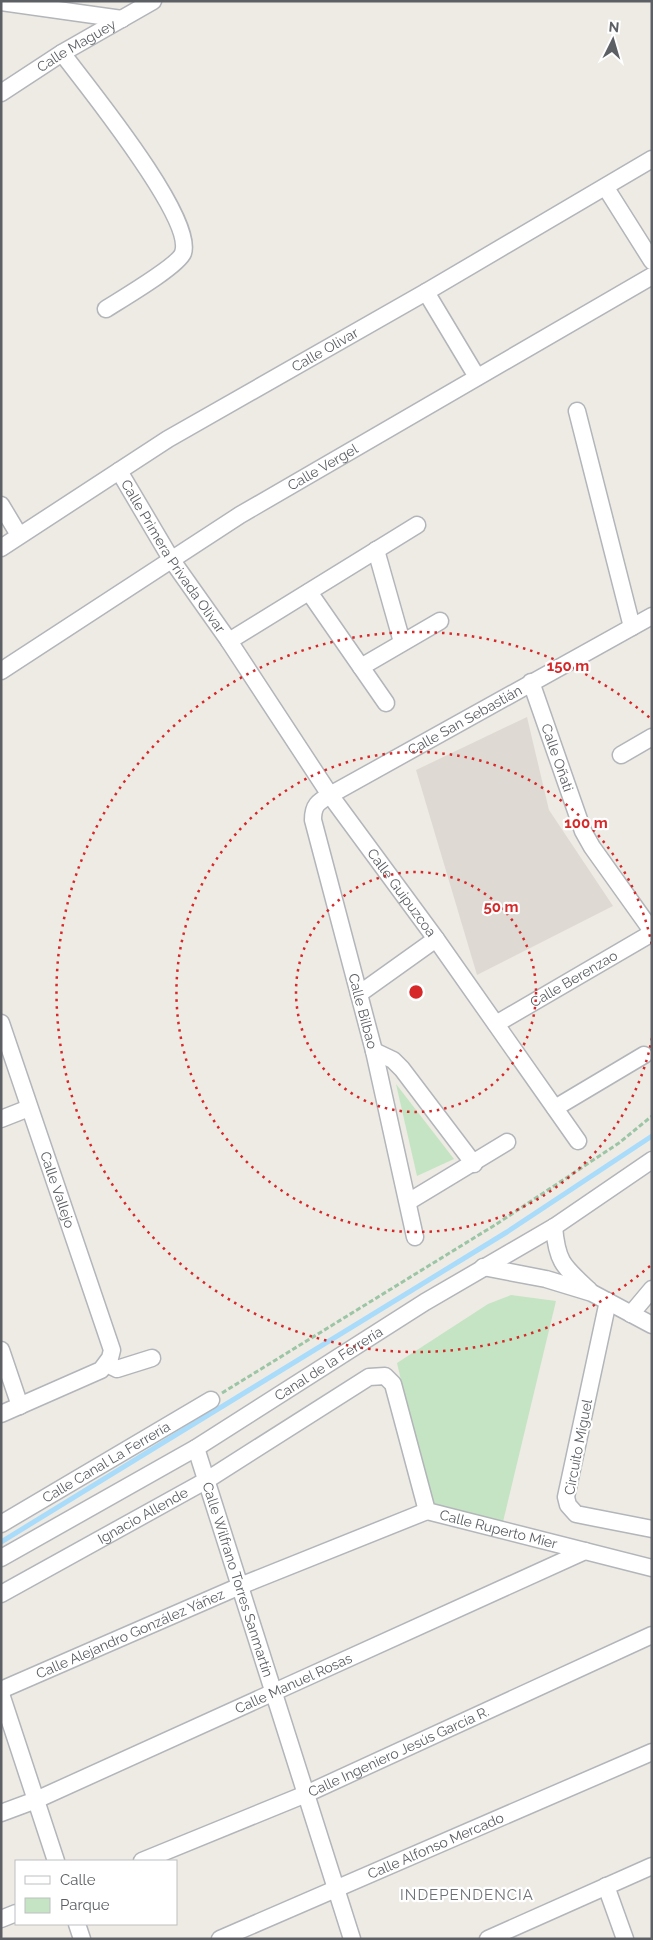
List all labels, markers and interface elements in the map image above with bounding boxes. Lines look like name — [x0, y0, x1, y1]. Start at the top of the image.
north arrow — [588, 15, 638, 65]
street label: Calle Maguey — [34, 16, 119, 75]
text: N — [608, 19, 620, 35]
street label: Calle Olivar — [289, 324, 361, 375]
street label: Calle Vergel — [285, 440, 361, 494]
street label: Calle Primera Privada Olivar — [118, 477, 229, 636]
text: 150 m — [547, 657, 589, 675]
street label: Calle San Sebastián — [405, 682, 525, 758]
street label: Calle Oñati — [538, 722, 577, 794]
text: 100 m — [564, 814, 608, 832]
street label: Calle Guipuzcoa — [364, 845, 440, 940]
text: 50 m — [483, 898, 519, 916]
street label: Calle Berenzao — [527, 947, 620, 1010]
street label: Calle Bilbao — [345, 972, 381, 1050]
centre of rings — [407, 983, 425, 1001]
street label: Calle Vallejo — [37, 1149, 78, 1230]
street label: Canal de la Ferrería — [271, 1323, 386, 1404]
street label: Circuito Miguel — [561, 1398, 595, 1496]
street label: Calle Canal La Ferrería — [39, 1418, 173, 1506]
street label: Calle Wilfrano Torres Sanmartín — [199, 1480, 276, 1679]
street label: Ignacio Allende — [95, 1484, 191, 1547]
street label: Calle Ruperto Mier — [438, 1507, 559, 1552]
street label: Calle Alejandro González Yáñez — [34, 1586, 227, 1682]
street label: Calle Manuel Rosas — [232, 1650, 355, 1717]
street label: Calle Ingeniero Jesús García R. — [306, 1703, 492, 1800]
street label: Calle Alfonso Mercado — [365, 1809, 506, 1882]
legend — [15, 1860, 178, 1925]
text: Calle — [60, 1871, 96, 1889]
district label: INDEPENDENCIA — [400, 1886, 534, 1904]
text: Parque — [60, 1896, 110, 1914]

